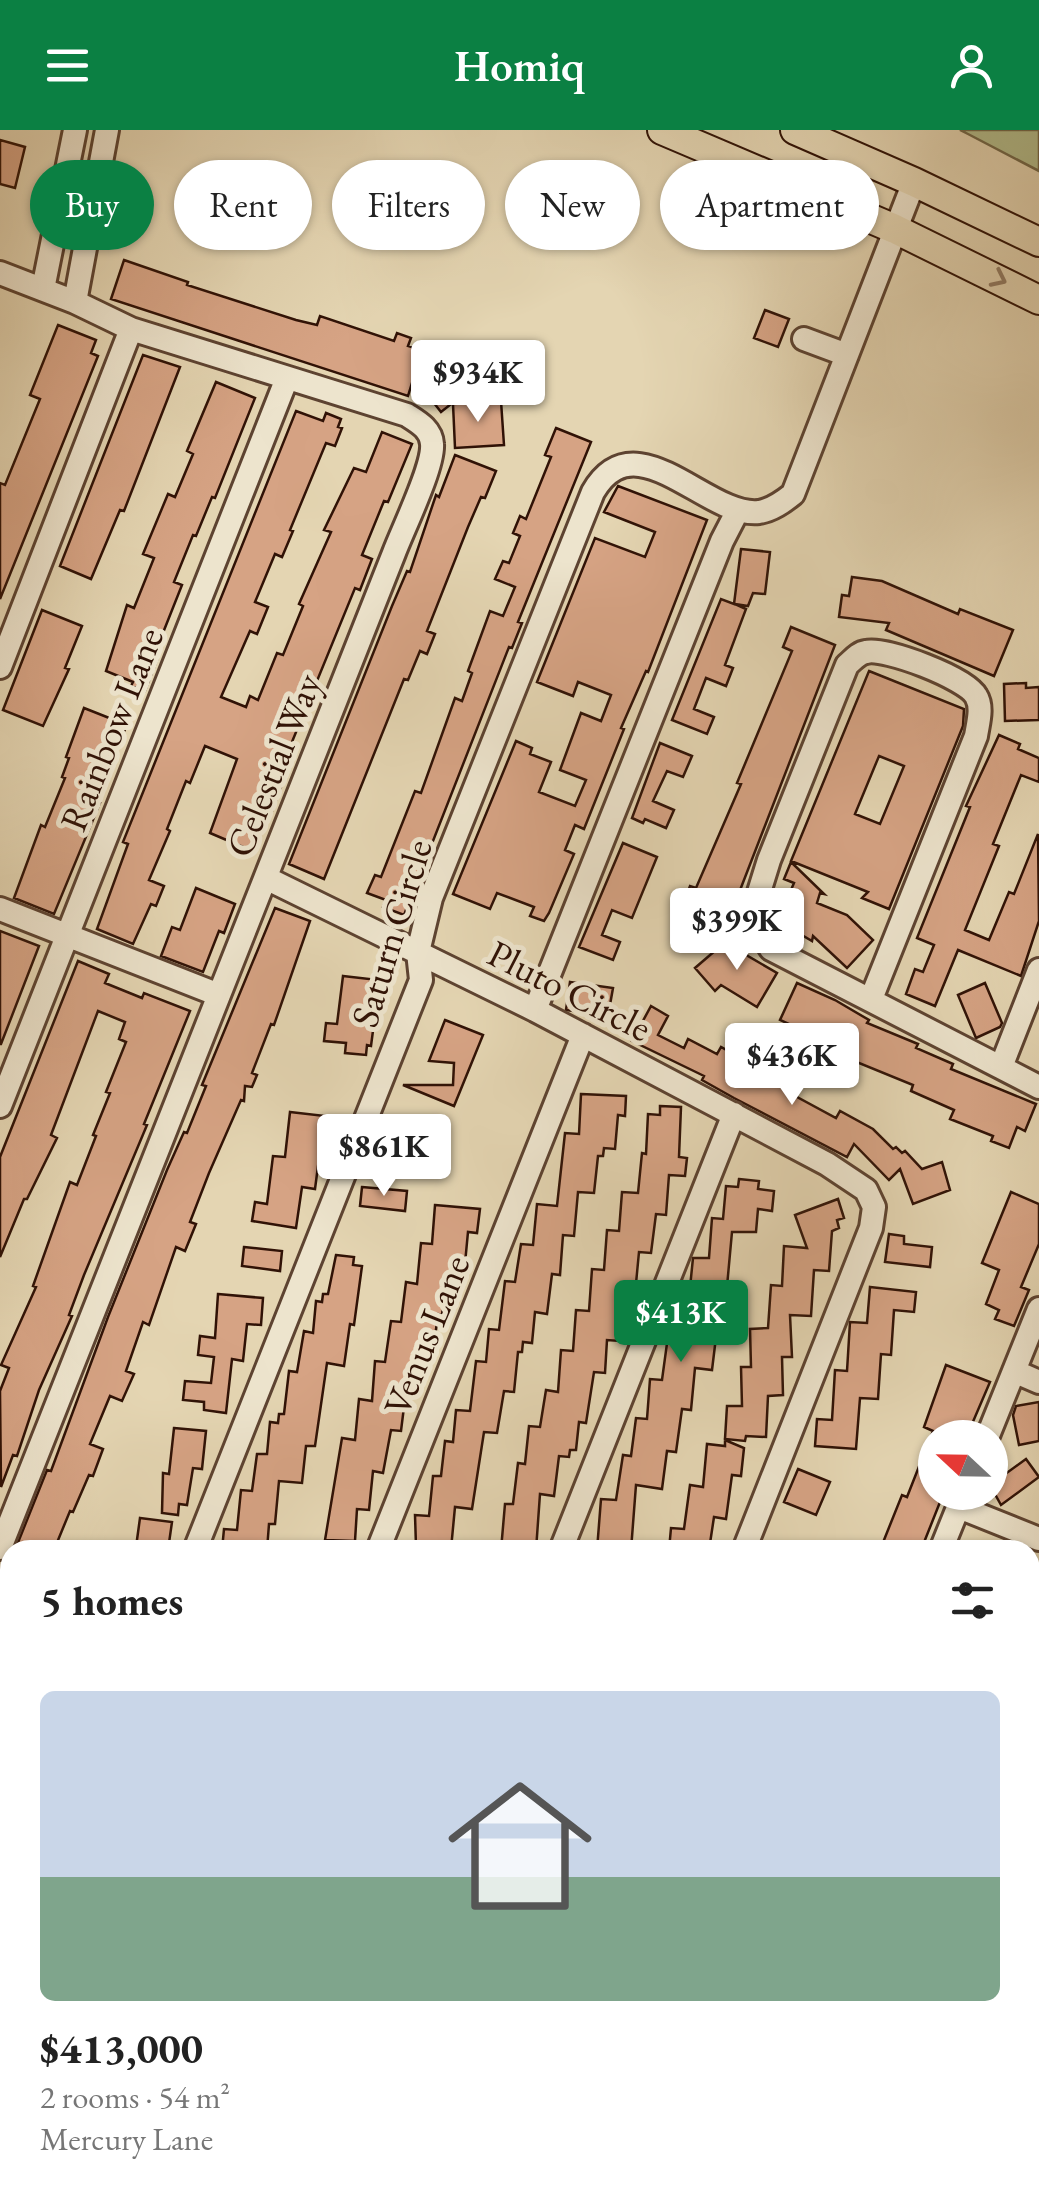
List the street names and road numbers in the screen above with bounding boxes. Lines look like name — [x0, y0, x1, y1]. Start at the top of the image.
street label: Rainbow Lane — [48, 620, 174, 838]
street label: Celestial Way — [214, 666, 332, 864]
street label: Saturn Circle — [339, 833, 443, 1033]
street label: Pluto Circle — [480, 928, 660, 1052]
street label: Venus Lane — [372, 1248, 480, 1422]

